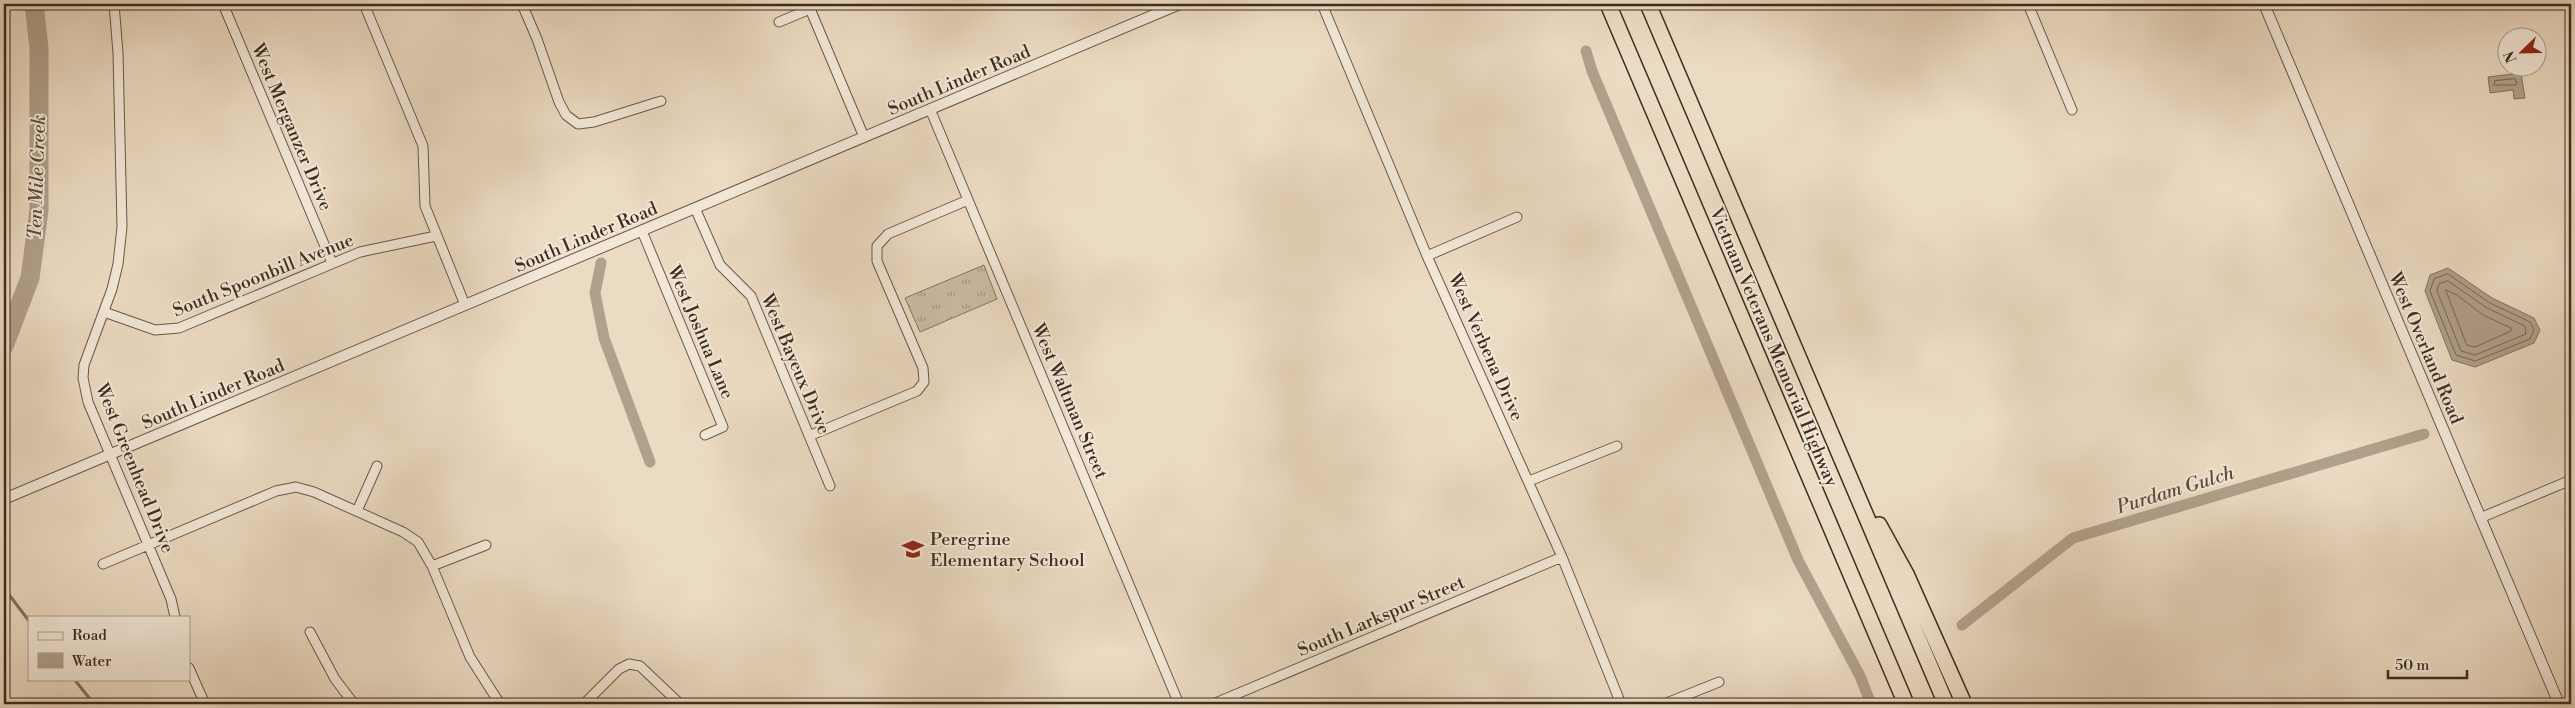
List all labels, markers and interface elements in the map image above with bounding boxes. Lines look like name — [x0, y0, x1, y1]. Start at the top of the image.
north arrow — [2498, 28, 2548, 78]
street label: West Merganzer Drive — [246, 39, 337, 214]
street label: South Linder Road — [884, 40, 1035, 121]
text: N — [2501, 48, 2521, 65]
water label: Ten Mile Creek — [23, 114, 51, 240]
street label: South Linder Road — [511, 197, 662, 278]
street label: Vietnam Veterans Memorial Highway — [1704, 203, 1843, 490]
street label: South Spoonbill Avenue — [169, 229, 357, 322]
street label: West Joshua Lane — [662, 261, 739, 402]
street label: West Overland Road — [2383, 268, 2468, 428]
street label: West Verbena Drive — [1442, 269, 1528, 425]
street label: West Bayeux Drive — [755, 290, 836, 438]
street label: West Waltman Street — [1026, 319, 1113, 483]
street label: South Linder Road — [138, 354, 289, 435]
street label: West Greenhead Drive — [90, 379, 179, 556]
water label: Purdam Gulch — [2113, 461, 2237, 519]
place label: Peregrine Elementary School — [930, 528, 1085, 572]
school or university icon: Peregrine Elementary School — [900, 536, 926, 562]
street label: South Larkspur Street — [1294, 571, 1469, 662]
legend — [28, 616, 190, 680]
text: Road — [72, 626, 107, 645]
scale bar — [2388, 648, 2466, 680]
text: Water — [71, 652, 112, 671]
text: 50 m — [2395, 656, 2429, 675]

